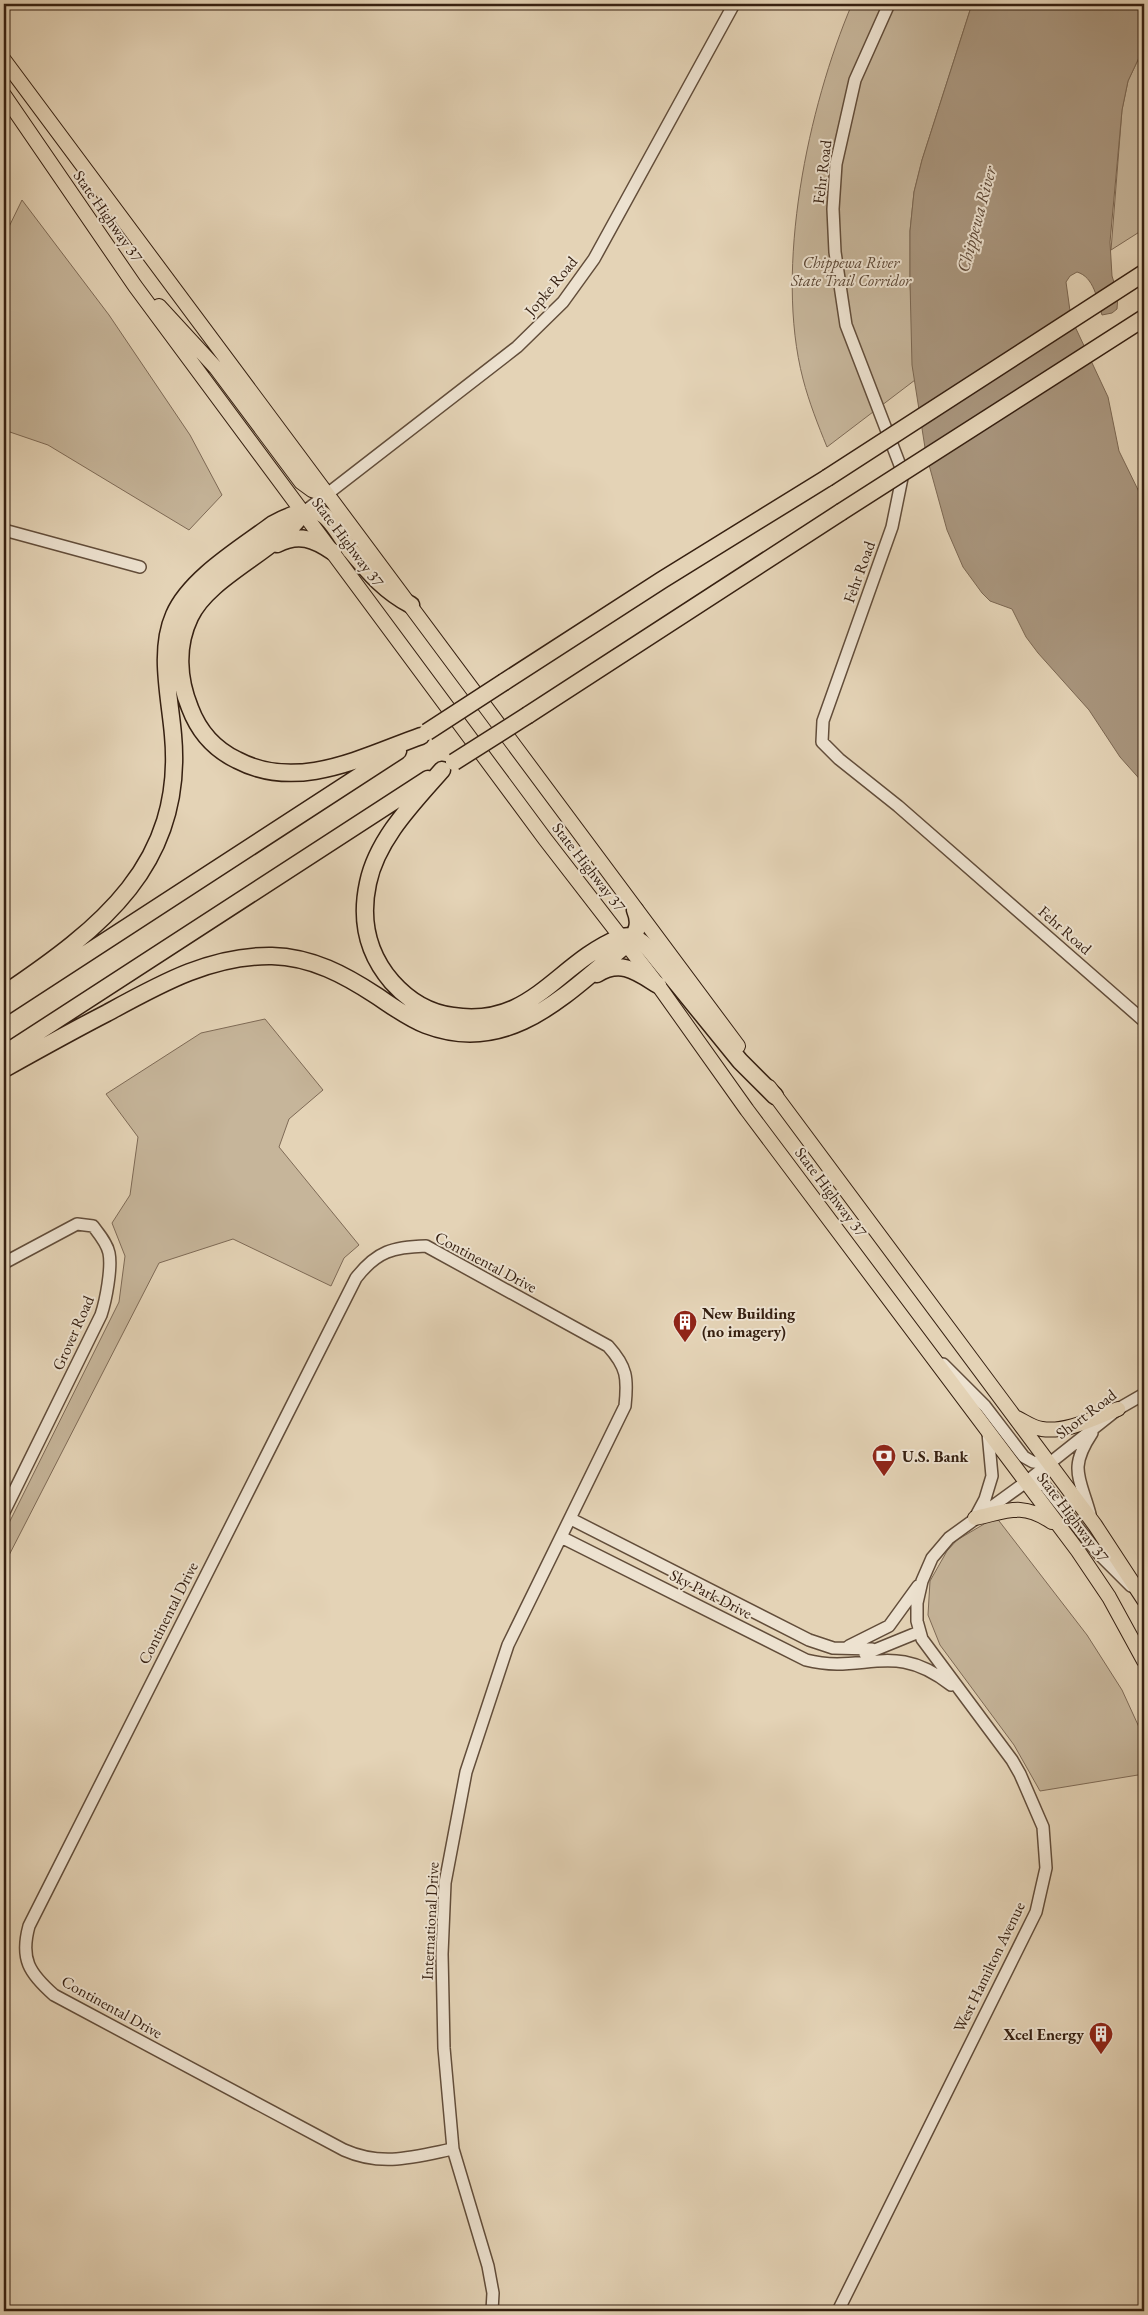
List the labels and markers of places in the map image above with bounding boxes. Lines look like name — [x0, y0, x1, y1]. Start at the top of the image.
place label: New Building (no imagery) — [702, 1303, 796, 1342]
building icon: New Building (no imagery) — [672, 1309, 698, 1343]
bank icon: U.S. Bank — [871, 1443, 897, 1477]
place label: U.S. Bank — [902, 1446, 969, 1467]
building icon: Xcel Energy — [1088, 2021, 1114, 2055]
place label: Xcel Energy — [1003, 2024, 1084, 2045]

